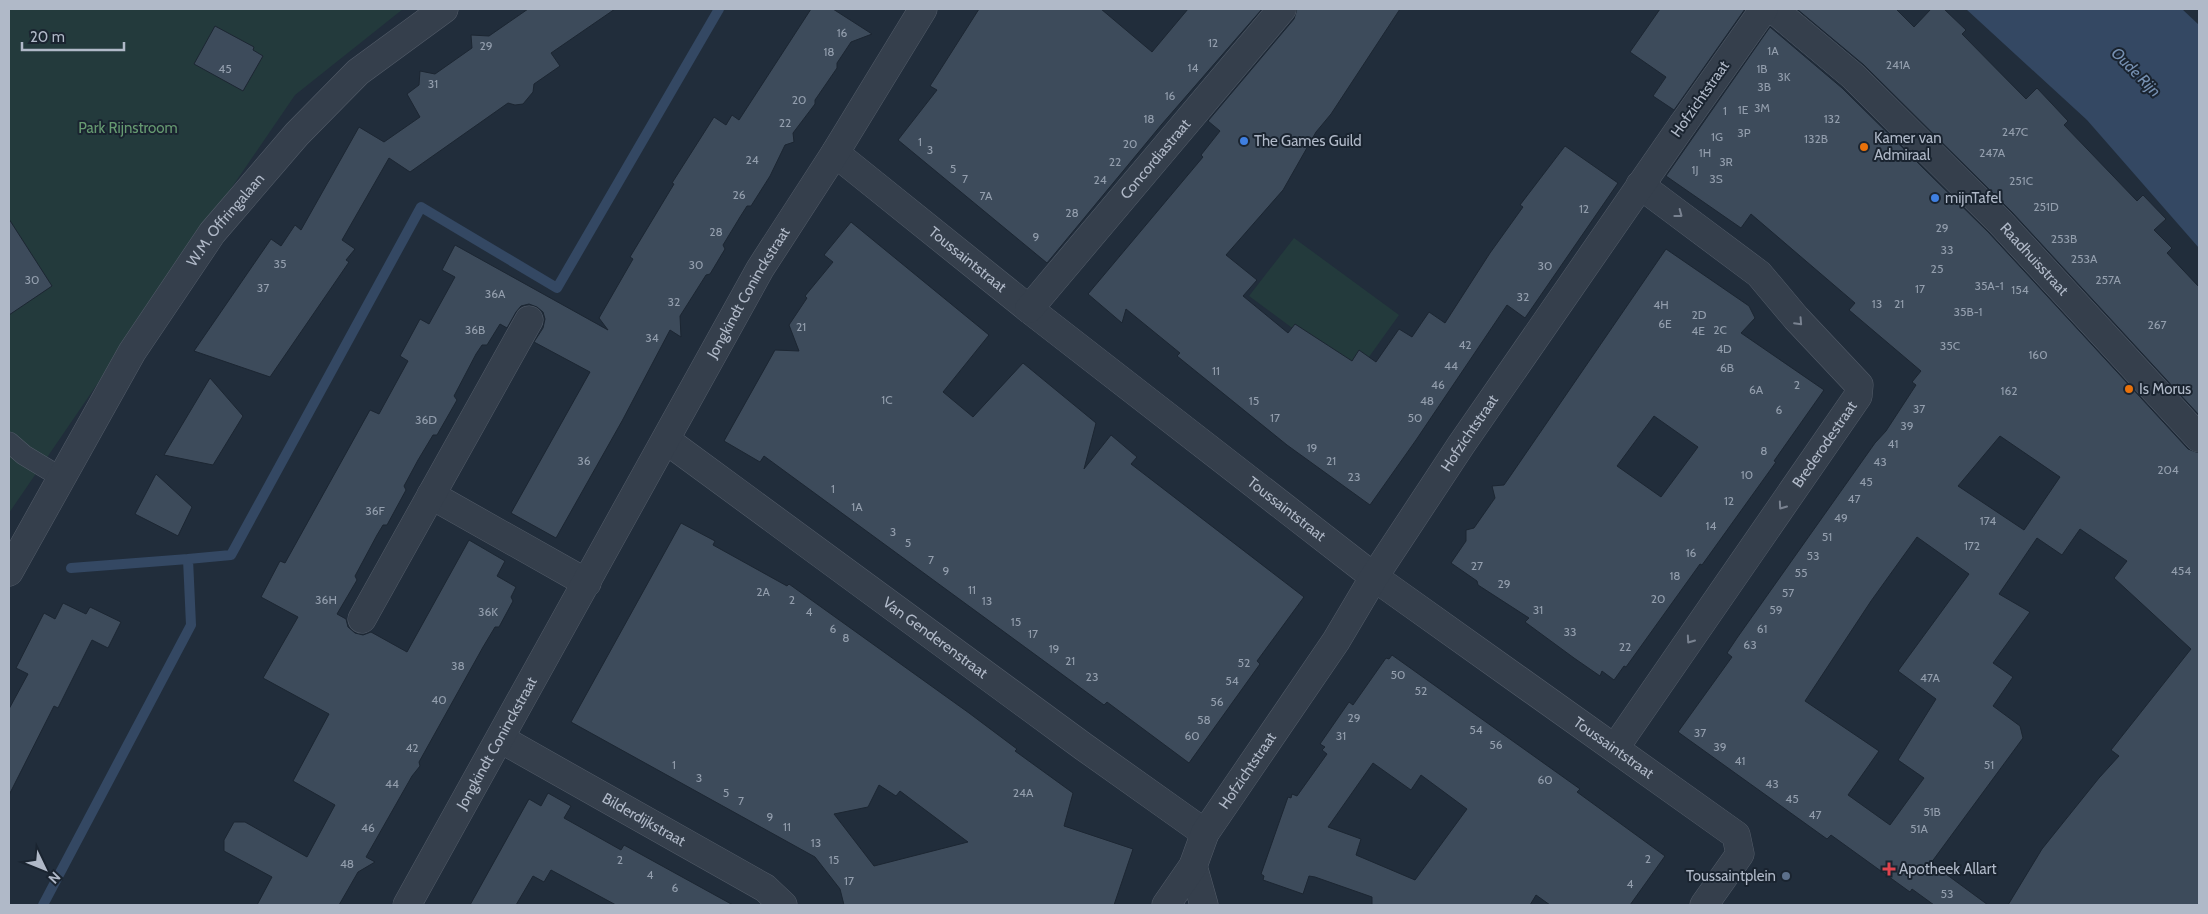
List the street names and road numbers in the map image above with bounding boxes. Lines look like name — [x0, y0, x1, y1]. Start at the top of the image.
street label: Hofzichtstraat — [1667, 57, 1733, 141]
street label: Concordiastraat — [1117, 115, 1194, 203]
street label: W.M. Offringalaan — [183, 170, 268, 270]
street label: Raadhuisstraat — [1996, 219, 2072, 299]
street label: Toussaintstraat — [925, 223, 1010, 296]
street label: Jongkindt Coninckstraat — [703, 224, 794, 362]
street label: Hofzichtstraat — [1437, 391, 1502, 475]
street label: Brederodestraat — [1788, 398, 1861, 491]
street label: Toussaintstraat — [1244, 473, 1329, 545]
street label: Van Genderenstraat — [879, 593, 991, 682]
street label: Jongkindt Coninckstraat — [452, 674, 541, 814]
street label: Toussaintstraat — [1570, 713, 1657, 782]
street label: Hofzichtstraat — [1215, 729, 1280, 812]
street label: Bilderdijkstraat — [599, 789, 689, 850]

